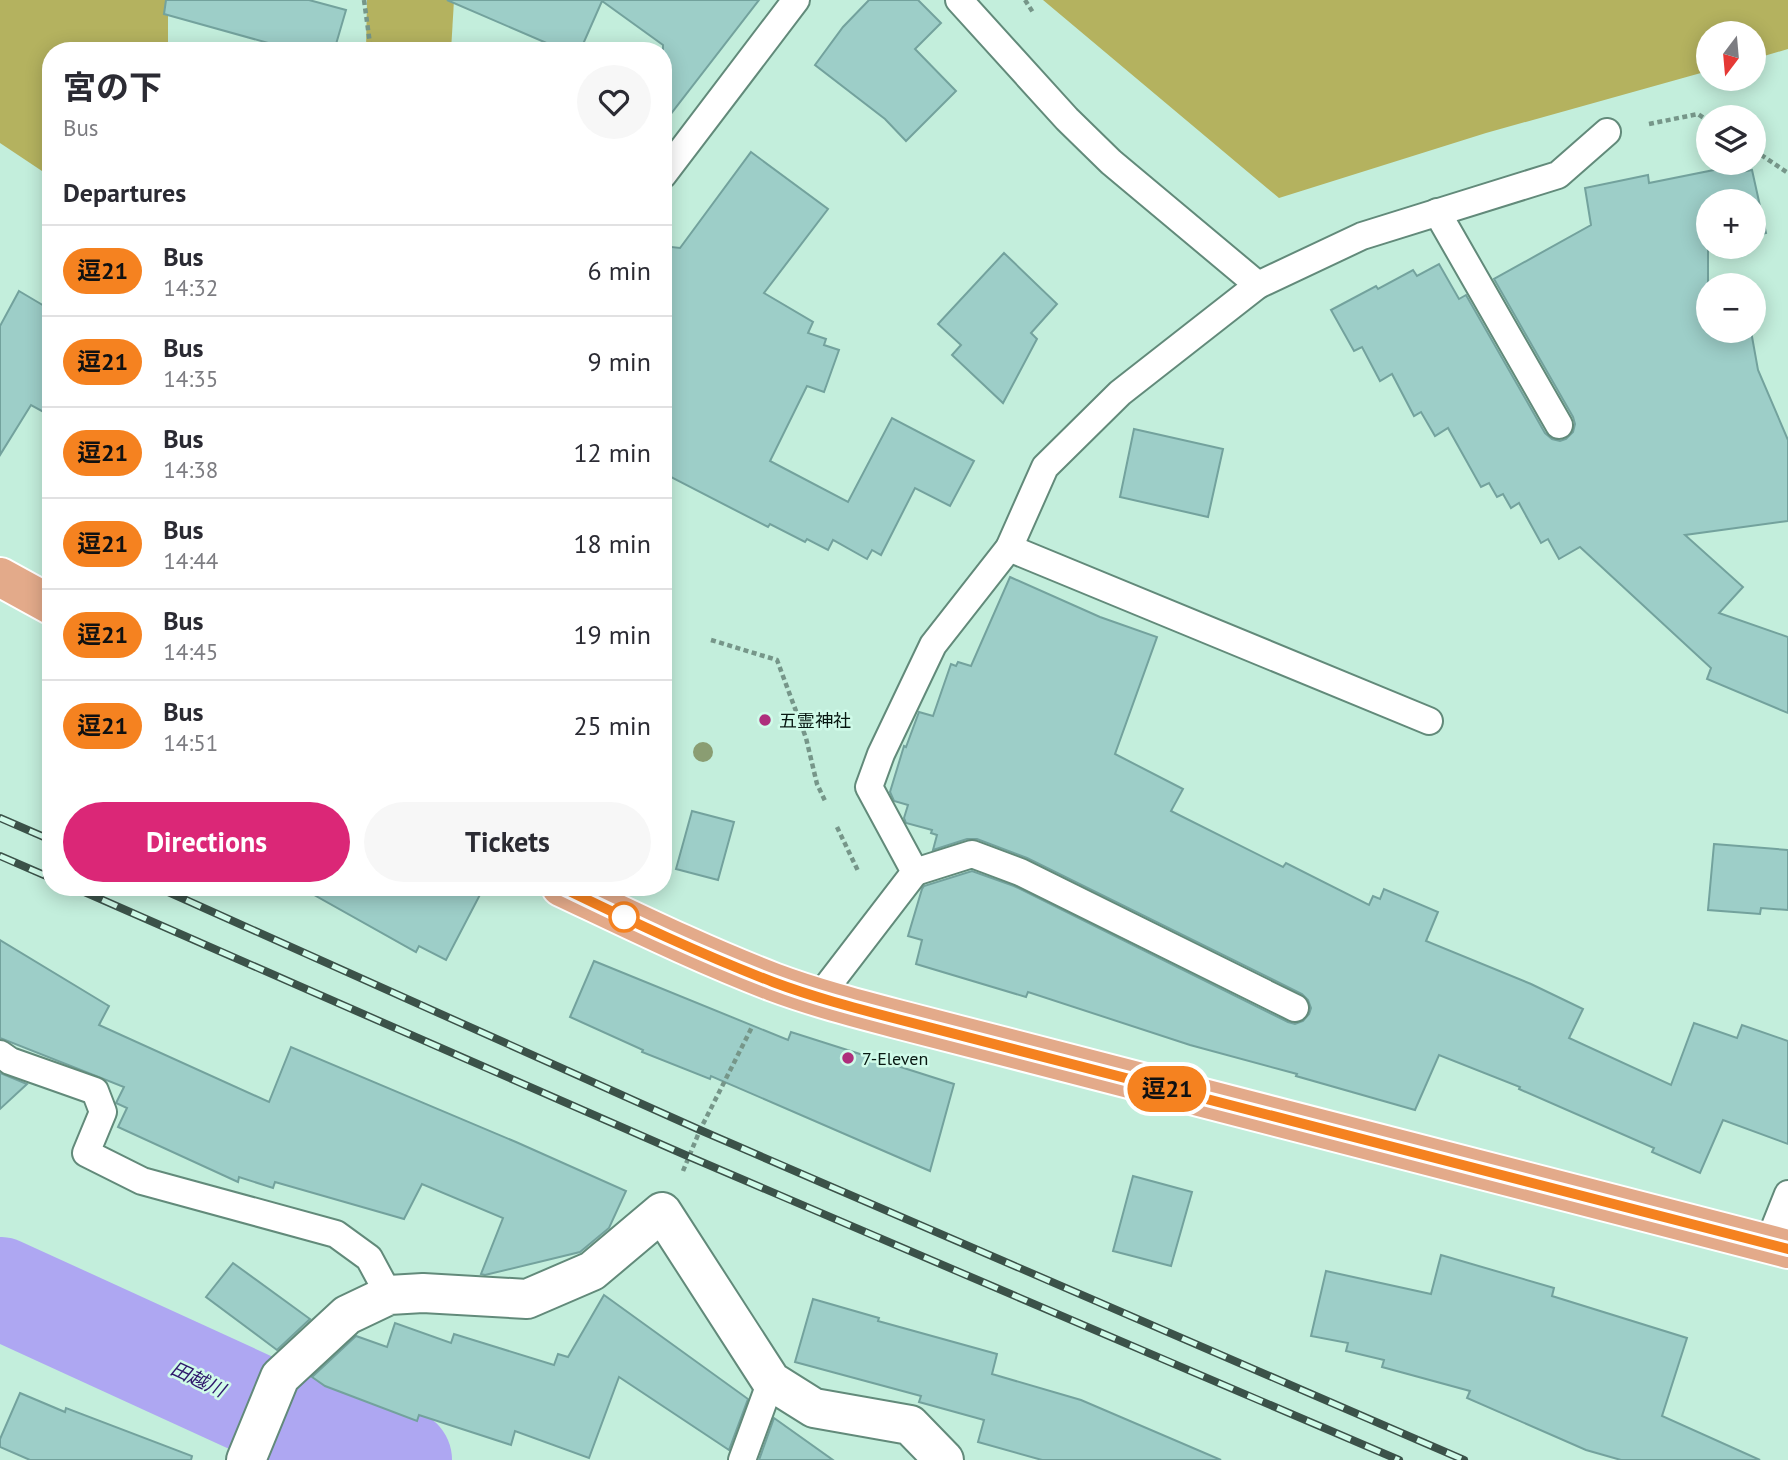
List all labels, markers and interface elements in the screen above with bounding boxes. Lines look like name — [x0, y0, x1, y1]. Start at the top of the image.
north arrow — [1696, 21, 1766, 91]
map controls — [1696, 21, 1766, 343]
text: 宮の下 — [63, 65, 162, 108]
button: heart — [577, 65, 651, 139]
button: layers — [1696, 105, 1766, 175]
text: Bus — [63, 113, 99, 142]
text: Departures — [63, 176, 186, 209]
button: + — [1696, 189, 1766, 259]
text: Bus — [163, 240, 204, 273]
text: 6 min — [588, 254, 651, 287]
text: 逗21 — [77, 255, 128, 286]
text: 14:32 — [163, 273, 218, 302]
button: − — [1696, 273, 1766, 343]
text: Bus — [163, 331, 204, 364]
text: 9 min — [588, 345, 651, 378]
text: 逗21 — [77, 346, 128, 377]
text: 14:35 — [163, 364, 218, 393]
text: Bus — [163, 422, 204, 455]
text: 12 min — [573, 436, 651, 469]
text: 逗21 — [77, 437, 128, 468]
text: 14:38 — [163, 455, 218, 484]
text: Bus — [163, 513, 204, 546]
text: 18 min — [573, 527, 651, 560]
text: 逗21 — [77, 528, 128, 559]
text: 14:44 — [163, 546, 218, 575]
text: Bus — [163, 604, 204, 637]
text: 19 min — [573, 618, 651, 651]
text: 逗21 — [77, 619, 128, 650]
text: 14:45 — [163, 637, 218, 666]
text: Bus — [163, 695, 204, 728]
text: 25 min — [573, 709, 651, 742]
place label: 五霊神社 — [779, 709, 851, 732]
text: 逗21 — [77, 710, 128, 741]
marker: 五霊神社 — [757, 712, 773, 728]
text: 14:51 — [163, 728, 218, 757]
button: Directions — [63, 802, 350, 882]
button: Tickets — [364, 802, 651, 882]
unlabelled marker — [609, 902, 639, 932]
place label: 7-Eleven — [862, 1047, 928, 1070]
marker: 7-Eleven — [840, 1050, 856, 1066]
line badge: 逗21 — [1127, 1066, 1207, 1112]
text: 逗21 — [1141, 1073, 1193, 1104]
water label: 田越川 — [167, 1356, 231, 1403]

